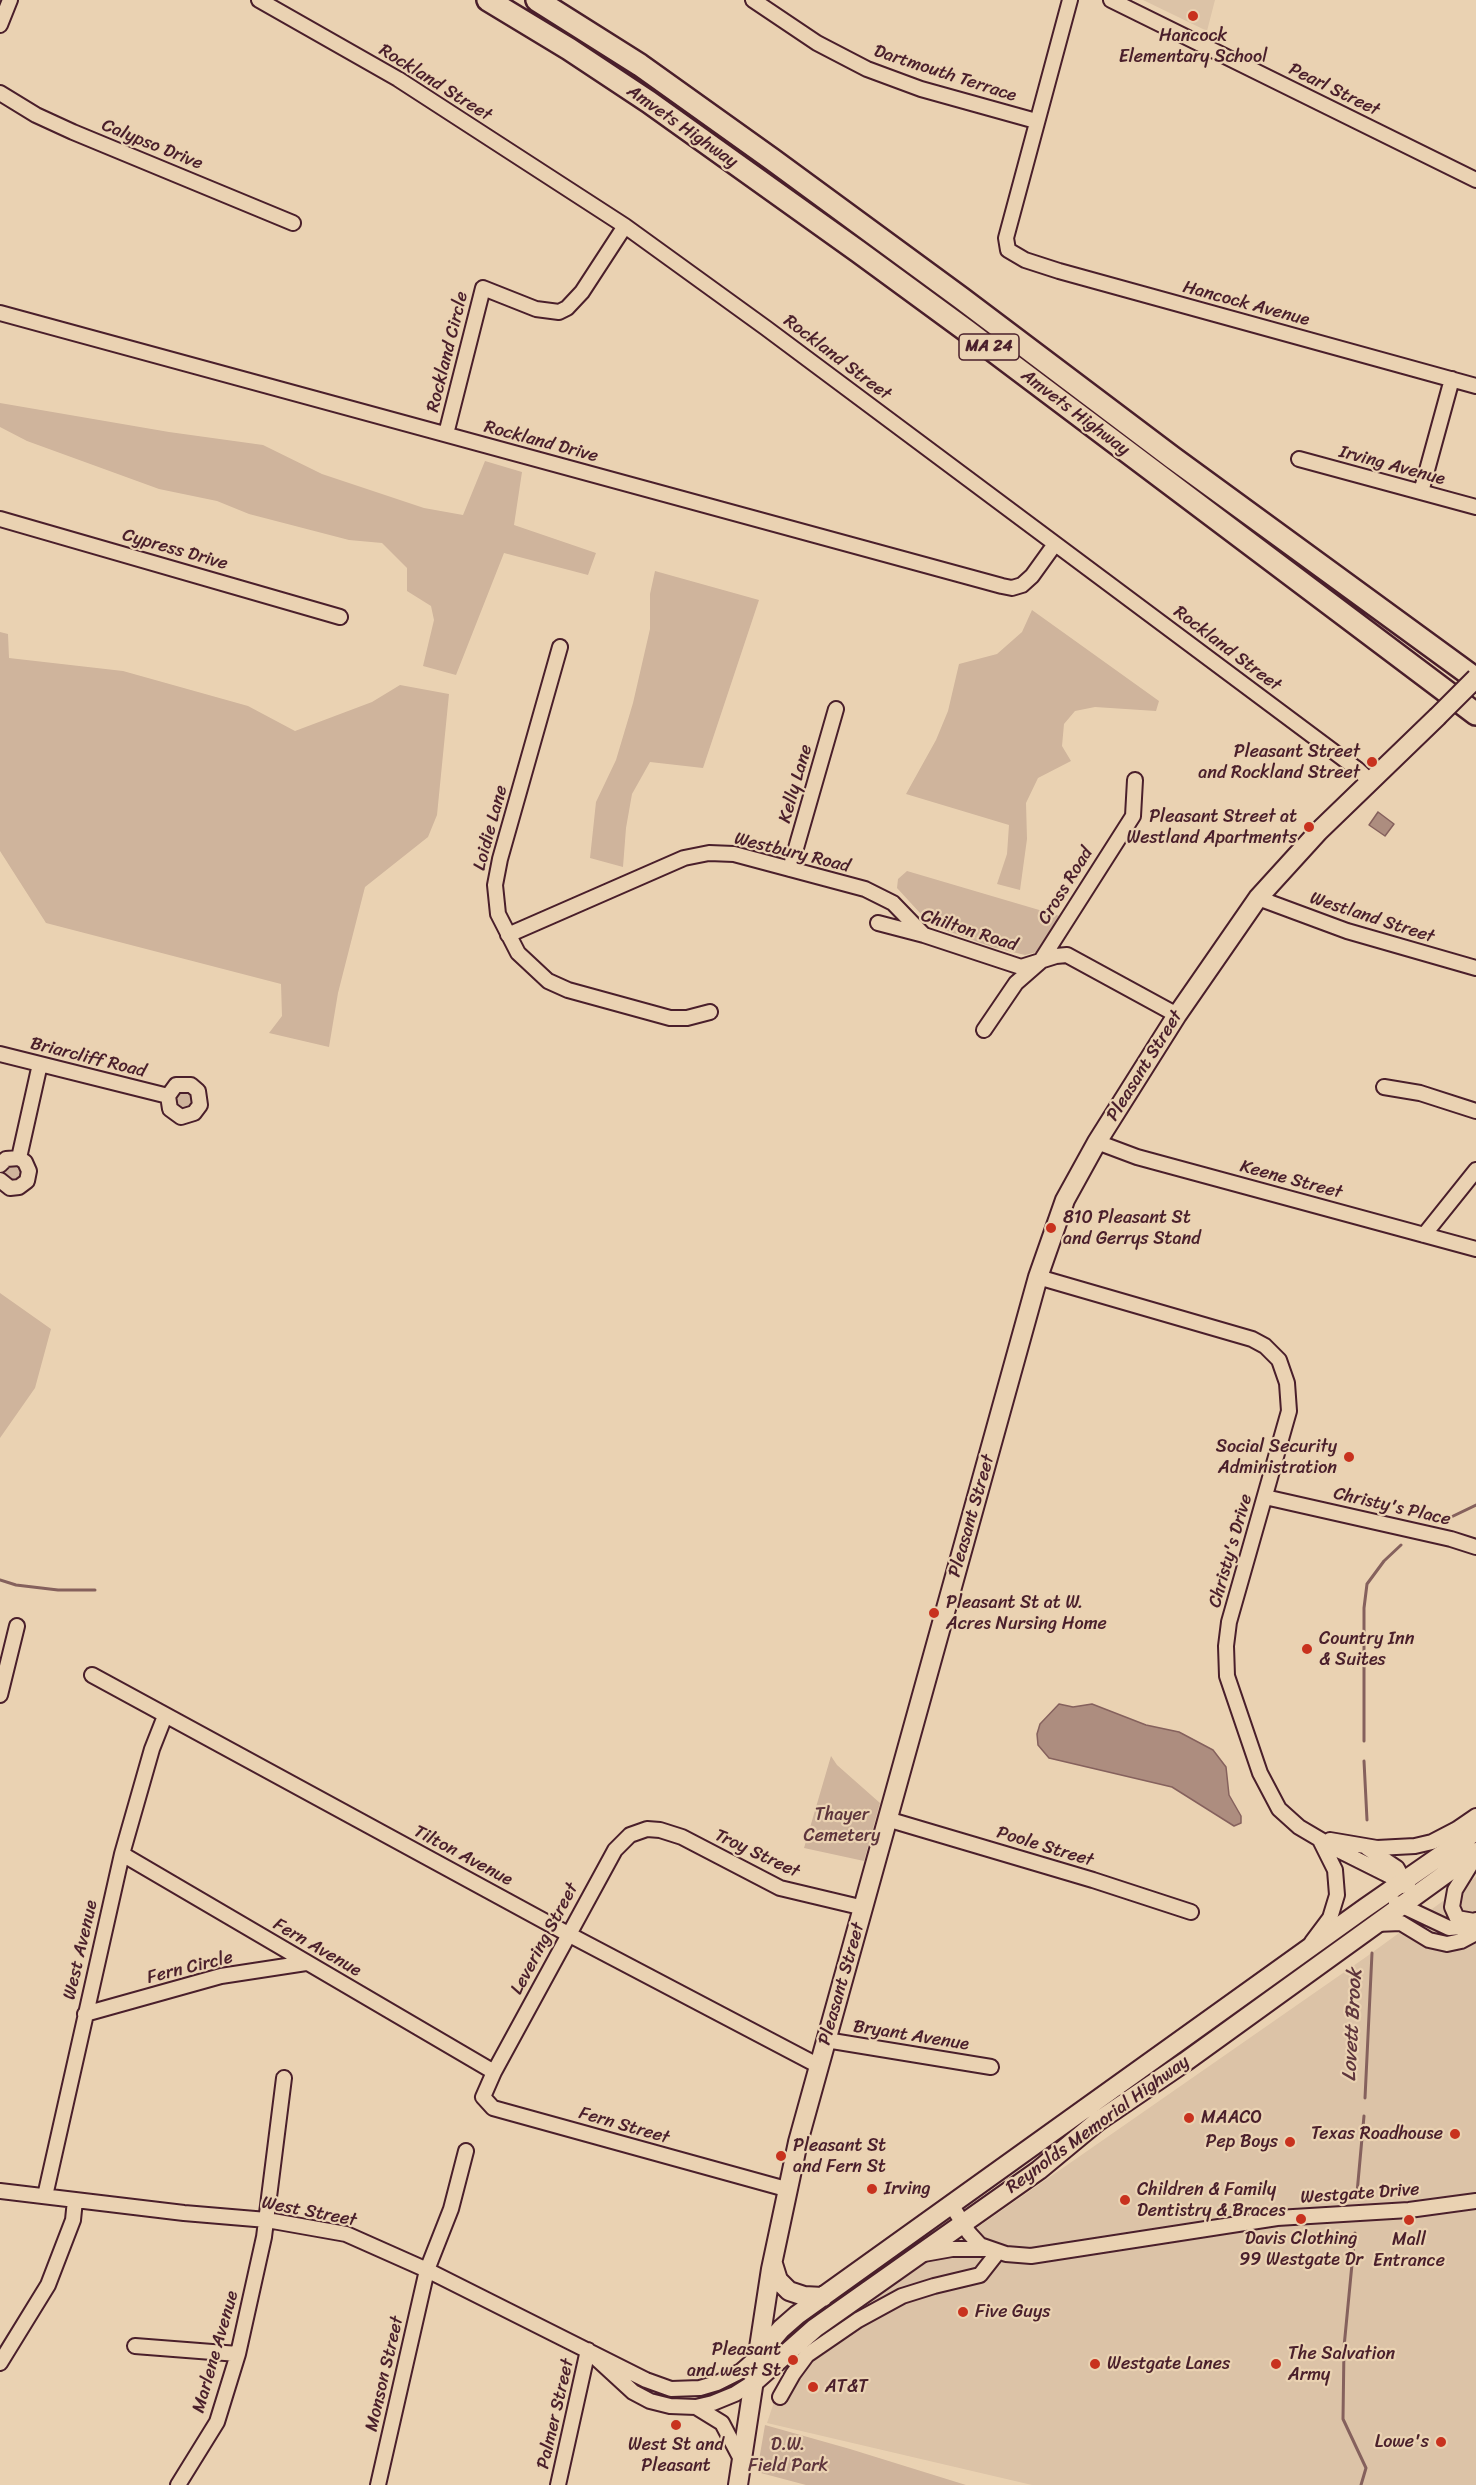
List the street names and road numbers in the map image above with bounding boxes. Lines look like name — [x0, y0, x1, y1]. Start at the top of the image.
street label: Rockland Street — [375, 40, 495, 126]
street label: Dartmouth Terrace — [871, 41, 1019, 107]
street label: Pearl Street — [1285, 59, 1383, 121]
street label: Amvets Highway — [622, 81, 742, 173]
street label: Calypso Drive — [98, 115, 206, 175]
street label: Hancock Avenue — [1180, 277, 1312, 331]
street label: Rockland Circle — [423, 289, 473, 415]
street label: Rockland Street — [779, 311, 895, 405]
road number: MA 24 — [959, 334, 1019, 360]
street label: Amvets Highway — [1016, 365, 1134, 461]
street label: Rockland Drive — [482, 416, 600, 468]
street label: Irving Avenue — [1337, 441, 1447, 491]
street label: Cypress Drive — [120, 525, 230, 575]
street label: Rockland Street — [1169, 602, 1285, 696]
street label: Kelly Lane — [775, 742, 817, 826]
street label: Loidie Lane — [469, 783, 513, 873]
street label: Westbury Road — [732, 828, 852, 878]
street label: Cross Road — [1034, 844, 1098, 928]
street label: Westland Street — [1307, 888, 1437, 948]
street label: Chilton Road — [918, 905, 1020, 957]
street label: Pleasant Street — [1102, 1007, 1188, 1125]
street label: Briarcliff Road — [28, 1033, 148, 1083]
street label: Keene Street — [1238, 1156, 1344, 1204]
street label: Pleasant Street — [944, 1452, 1000, 1580]
street label: Christy's Place — [1331, 1483, 1453, 1531]
street label: Christy's Drive — [1204, 1492, 1258, 1610]
street label: Tilton Avenue — [410, 1821, 516, 1891]
street label: Poole Street — [994, 1822, 1096, 1872]
street label: Troy Street — [711, 1825, 803, 1883]
street label: Levering Street — [507, 1879, 583, 1999]
street label: West Avenue — [59, 1898, 103, 2002]
street label: Fern Avenue — [269, 1914, 365, 1982]
street label: Pleasant Street — [814, 1920, 870, 2048]
street label: Fern Circle — [145, 1947, 235, 1989]
street label: Bryant Avenue — [852, 2016, 970, 2056]
street label: Reynolds Memorial Highway — [1002, 2051, 1194, 2199]
street label: Fern Street — [576, 2103, 672, 2149]
street label: Westgate Drive — [1300, 2179, 1420, 2209]
street label: West Street — [260, 2192, 358, 2232]
street label: Marlene Avenue — [188, 2288, 244, 2416]
street label: Monson Street — [361, 2314, 409, 2434]
street label: Palmer Street — [533, 2357, 579, 2471]

